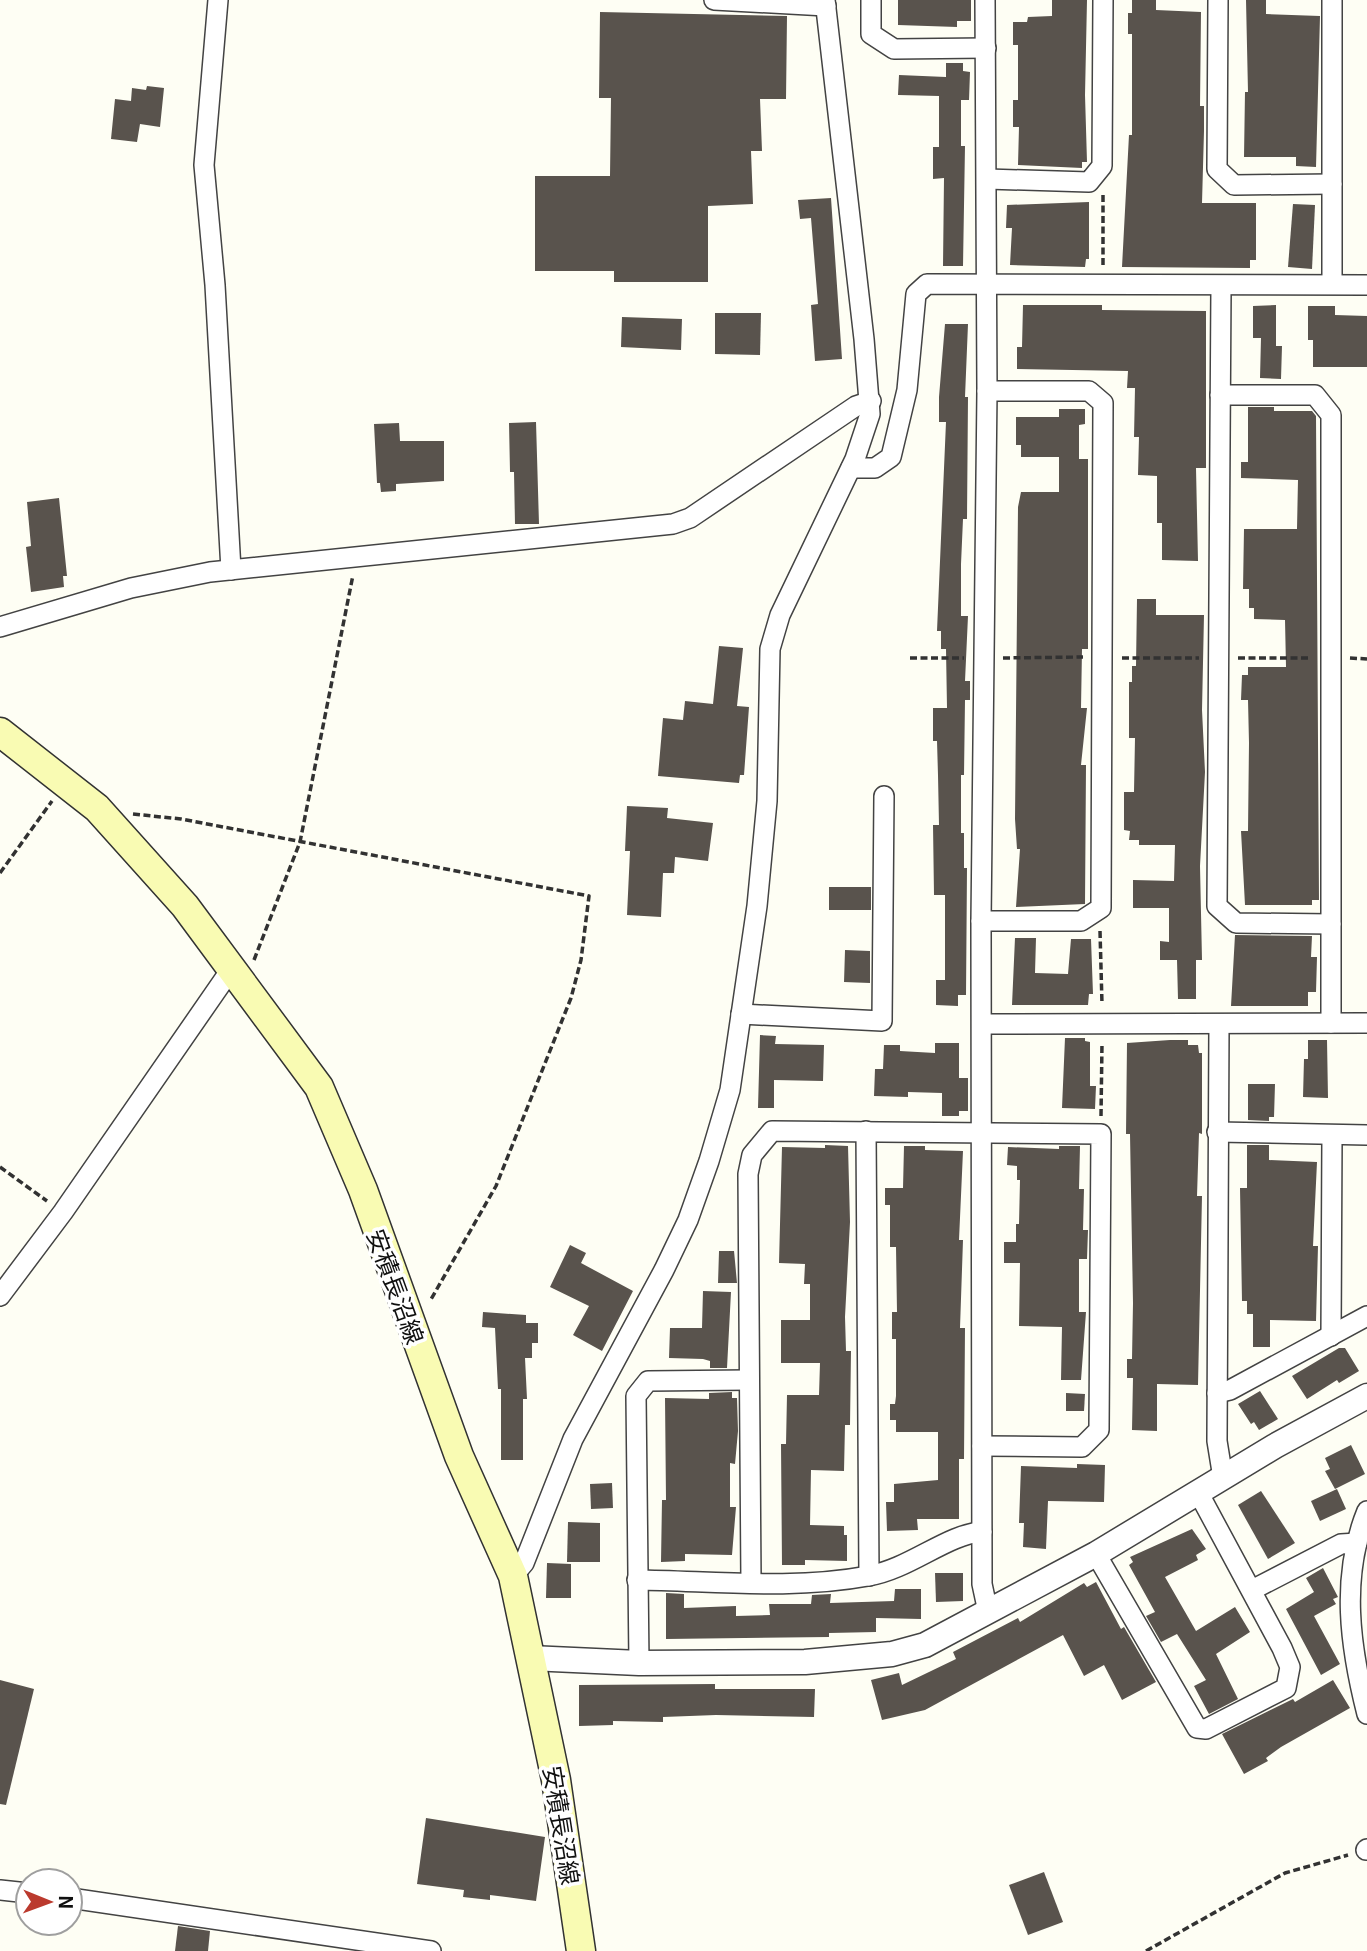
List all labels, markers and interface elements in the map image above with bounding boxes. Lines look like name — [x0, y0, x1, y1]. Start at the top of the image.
street label: 安積長沼線 — [360, 1224, 434, 1348]
street label: 安積長沼線 — [536, 1763, 590, 1887]
north arrow — [14, 1867, 84, 1937]
text: N — [54, 1895, 81, 1910]

